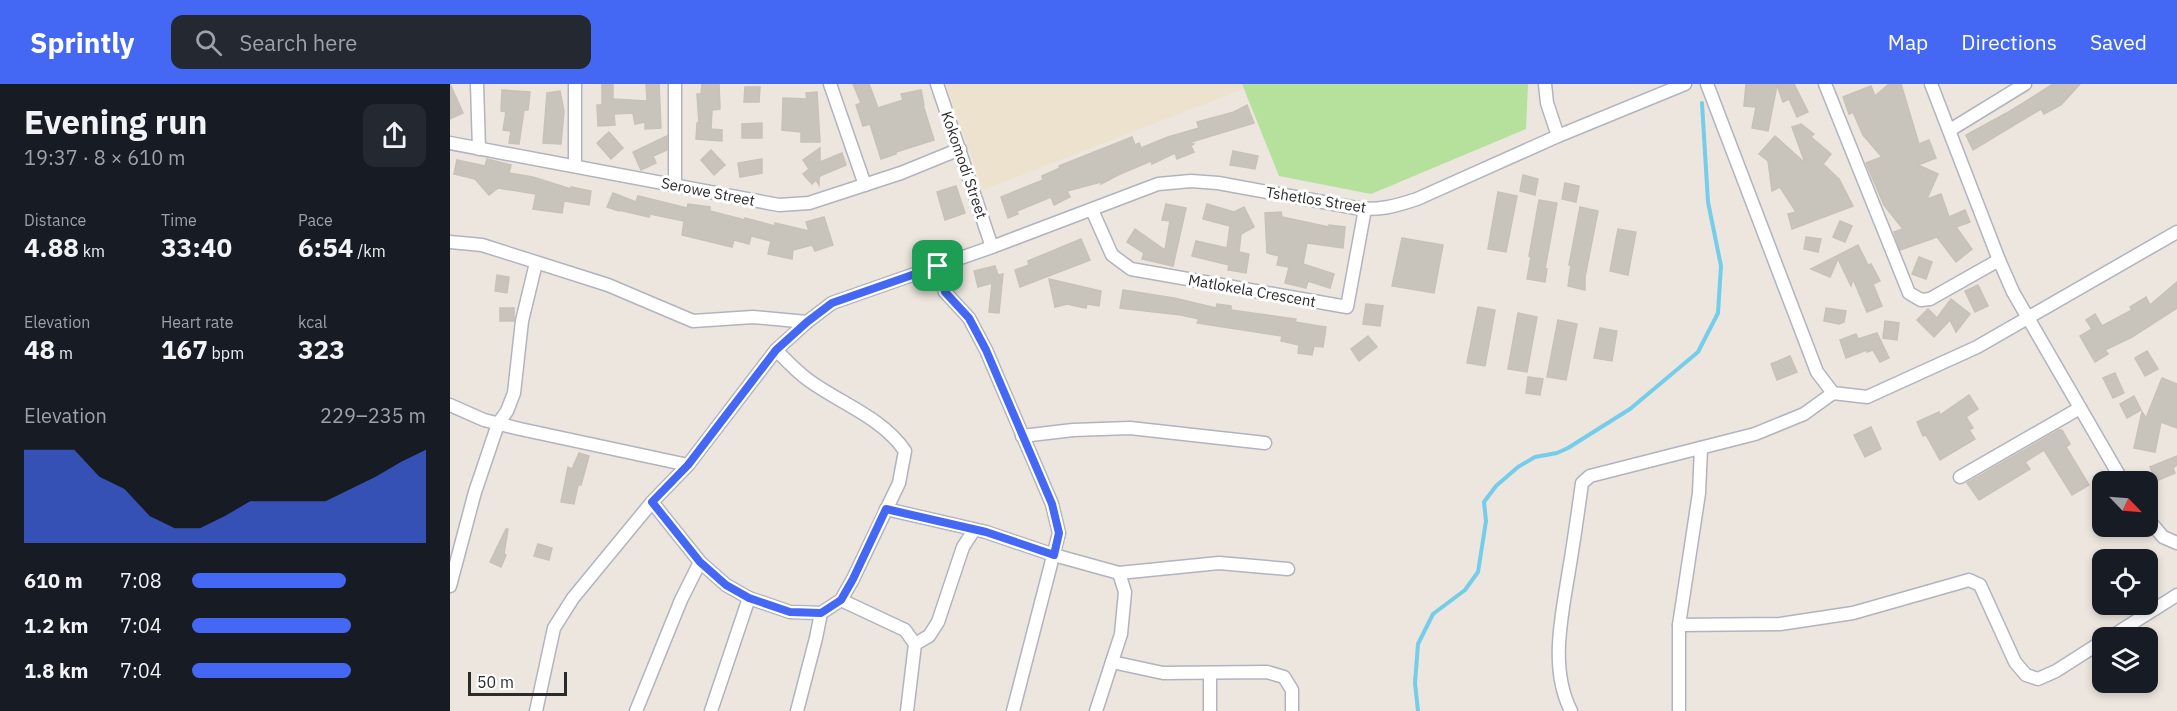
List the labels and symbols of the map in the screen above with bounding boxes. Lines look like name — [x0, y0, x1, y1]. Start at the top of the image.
street label: Kokomodi Street — [937, 109, 992, 221]
street label: Serowe Street — [660, 173, 757, 210]
street label: Tshetlos Street — [1265, 182, 1368, 217]
pin — [912, 240, 963, 291]
street label: Matlokela Crescent — [1187, 270, 1317, 311]
north arrow — [2092, 471, 2158, 537]
scale bar — [468, 669, 567, 696]

